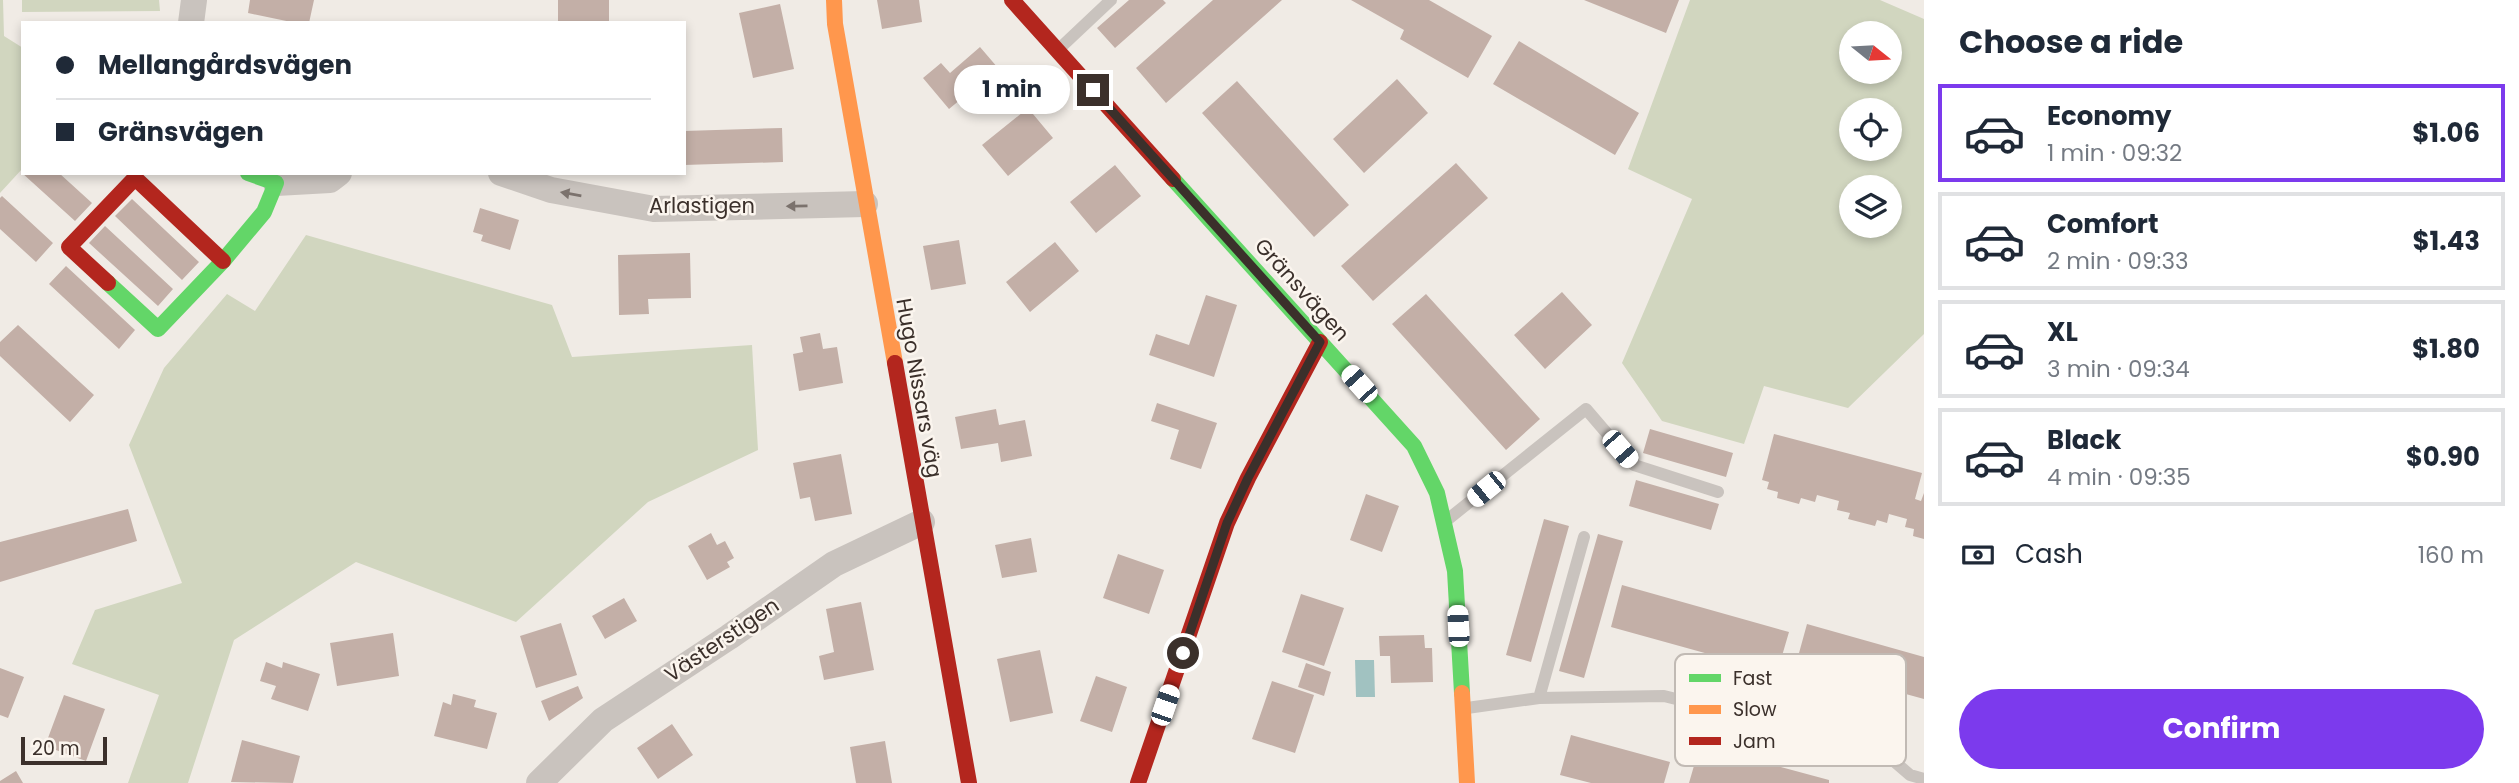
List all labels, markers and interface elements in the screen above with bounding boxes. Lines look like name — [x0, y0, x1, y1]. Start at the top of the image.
text: Choose a ride — [1959, 19, 2183, 64]
north arrow — [1839, 21, 1902, 84]
map controls — [1839, 21, 1902, 238]
text: Mellangårdsvägen — [98, 47, 352, 83]
callout: 1 min — [953, 66, 1068, 114]
text: 1 min — [982, 73, 1042, 105]
route end — [1077, 74, 1109, 106]
button: locate — [1839, 98, 1902, 161]
text: Economy — [2047, 98, 2171, 134]
icon: car — [1963, 102, 2026, 165]
text: Gränsvägen — [98, 114, 264, 150]
text: $1.06 — [2412, 115, 2480, 151]
text: 1 min · 09:32 — [2047, 137, 2182, 169]
button: layers — [1839, 175, 1902, 238]
one-way arrow — [560, 188, 582, 199]
street label: Arlastigen — [649, 191, 755, 220]
one-way arrow — [786, 200, 808, 211]
text: Comfort — [2047, 206, 2159, 242]
icon: car — [1963, 210, 2026, 273]
text: $1.43 — [2412, 223, 2480, 259]
street label: Gränsvägen — [1248, 232, 1356, 347]
text: 2 min · 09:33 — [2047, 245, 2189, 277]
street label: Hugo Nissars väg — [889, 296, 950, 480]
text: XL — [2047, 314, 2078, 350]
icon: car — [1963, 318, 2026, 381]
text: $1.80 — [2412, 331, 2480, 367]
text: 3 min · 09:34 — [2047, 353, 2190, 385]
car — [1338, 361, 1381, 407]
text: Black — [2047, 422, 2121, 458]
car — [1599, 426, 1642, 472]
icon: car — [1963, 426, 2026, 489]
text: $0.90 — [2406, 439, 2480, 475]
text: 4 min · 09:35 — [2047, 461, 2191, 493]
car — [1464, 468, 1509, 510]
icon: cash — [1959, 536, 1997, 574]
text: Cash — [2015, 536, 2083, 572]
text: 160 m — [2418, 539, 2484, 571]
street label: Västerstigen — [659, 591, 785, 689]
car — [1447, 604, 1470, 648]
route start — [1167, 637, 1199, 669]
legend — [1675, 654, 1906, 766]
text: Fast — [1733, 665, 1772, 692]
car — [1149, 682, 1182, 728]
button: Confirm — [1959, 689, 2484, 769]
text: Slow — [1733, 696, 1777, 723]
text: Jam — [1733, 728, 1775, 755]
scale bar — [21, 734, 107, 766]
text: 20 m — [32, 735, 80, 762]

